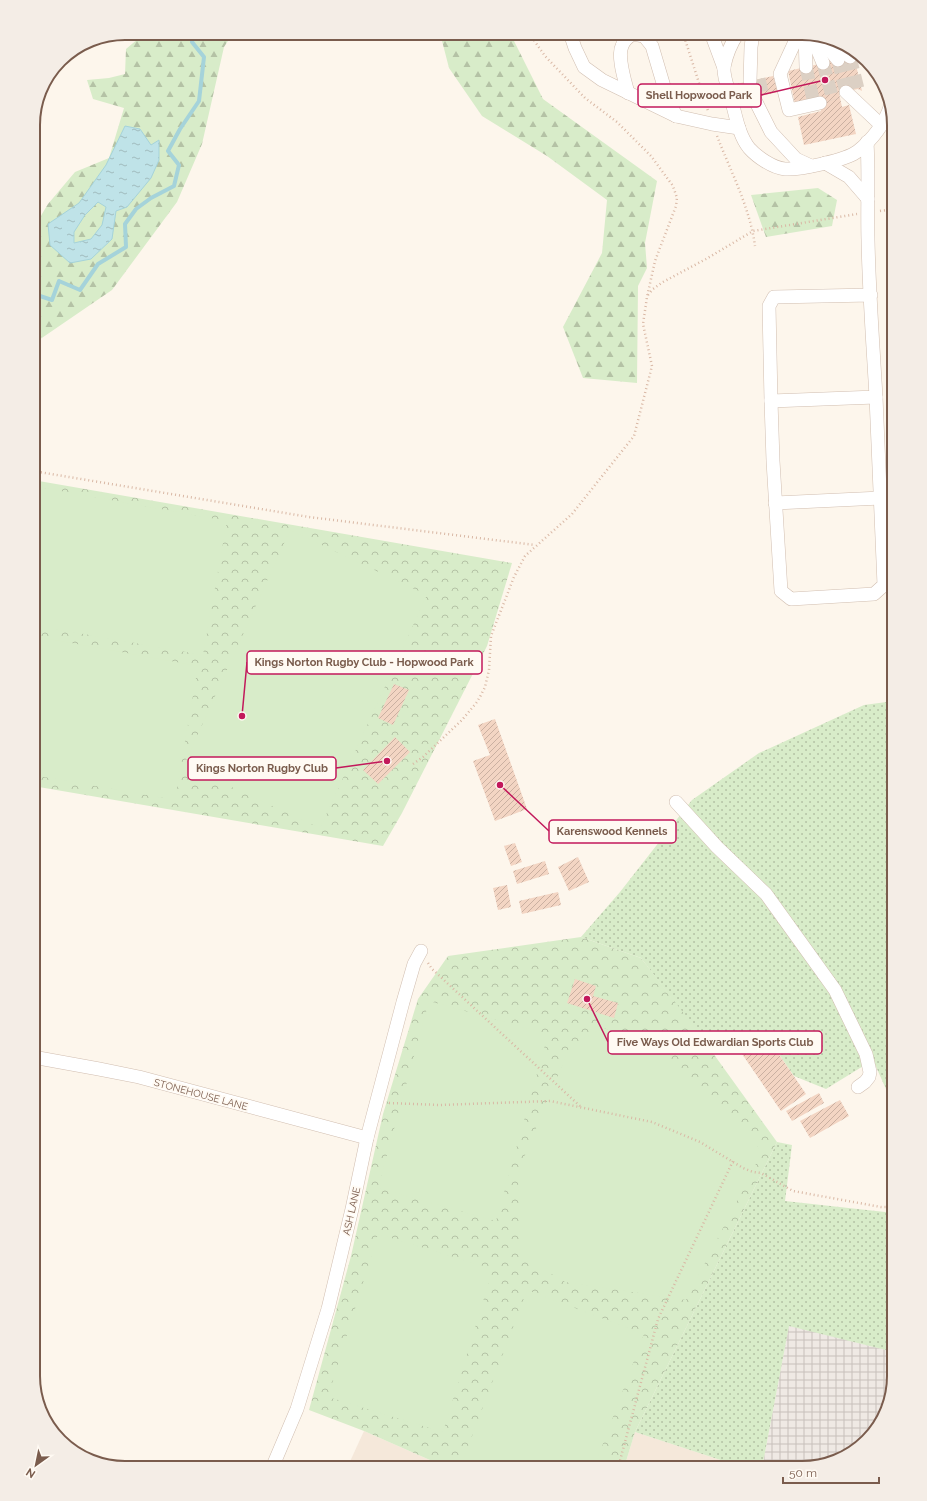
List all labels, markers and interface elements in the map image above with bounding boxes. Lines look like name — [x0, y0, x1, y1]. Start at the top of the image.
callout: Shell Hopwood Park — [638, 84, 761, 107]
text: Shell Hopwood Park — [646, 89, 753, 102]
callout: Kings Norton Rugby Club - Hopwood Park — [247, 651, 482, 674]
text: Kings Norton Rugby Club - Hopwood Park — [254, 656, 474, 669]
callout: Kings Norton Rugby Club — [188, 757, 336, 780]
text: Kings Norton Rugby Club — [196, 762, 328, 775]
callout: Karenswood Kennels — [549, 820, 676, 843]
text: Karenswood Kennels — [557, 825, 668, 838]
callout: Five Ways Old Edwardian Sports Club — [608, 1031, 822, 1054]
text: Five Ways Old Edwardian Sports Club — [617, 1036, 813, 1049]
street label: STONEHOUSE LANE — [153, 1077, 249, 1112]
street label: ASH LANE — [341, 1186, 362, 1236]
north arrow — [16, 1445, 56, 1485]
scale bar — [783, 1459, 879, 1485]
text: N — [24, 1465, 38, 1481]
text: 50 m — [789, 1466, 817, 1480]

